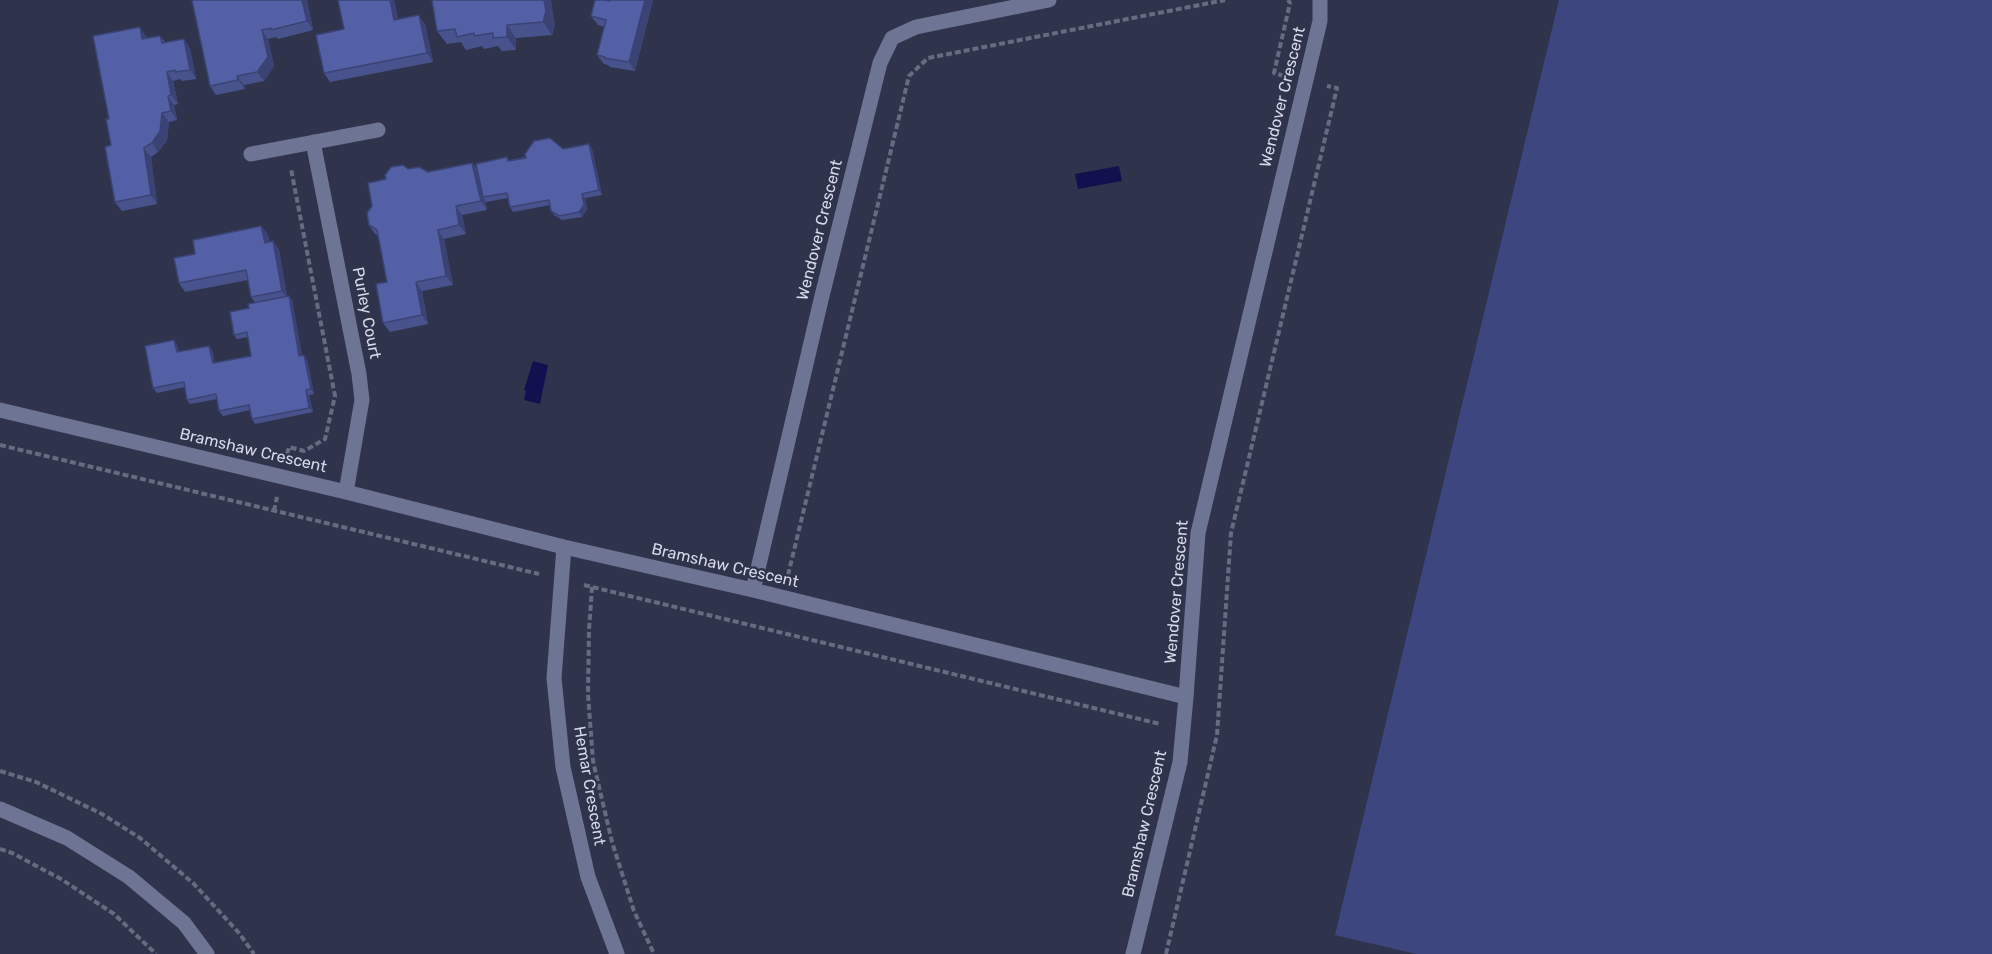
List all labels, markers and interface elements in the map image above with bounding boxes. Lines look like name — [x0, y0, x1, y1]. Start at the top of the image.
street label: Wendover Crescent — [1256, 25, 1310, 169]
street label: Wendover Crescent — [793, 158, 847, 302]
street label: Purley Court — [348, 265, 384, 361]
street label: Bramshaw Crescent — [178, 425, 328, 477]
street label: Wendover Crescent — [1161, 519, 1193, 665]
street label: Bramshaw Crescent — [650, 540, 800, 592]
street label: Hemar Crescent — [569, 725, 609, 847]
street label: Bramshaw Crescent — [1119, 749, 1171, 899]

